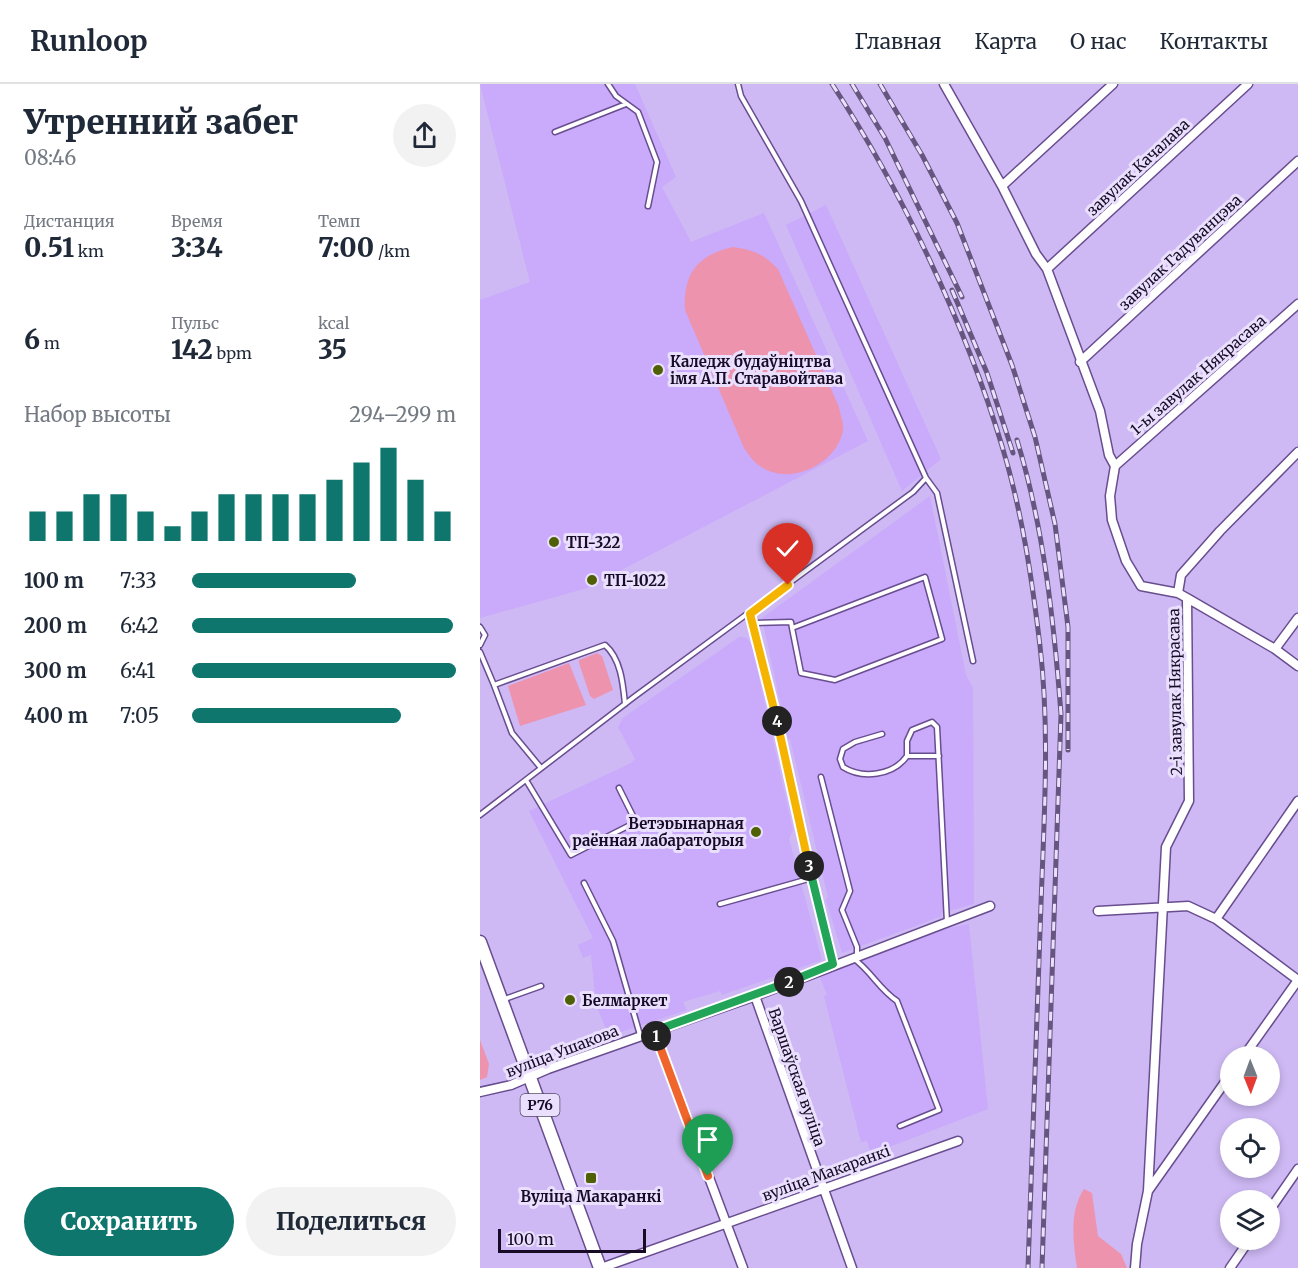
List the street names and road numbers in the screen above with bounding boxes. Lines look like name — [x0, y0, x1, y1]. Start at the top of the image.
street label: завулак Качалава — [1083, 115, 1193, 219]
street label: завулак Гадуванцэва — [1115, 190, 1245, 314]
street label: 1-ы завулак Някрасава — [1126, 311, 1270, 439]
street label: 2-і завулак Някрасава — [1164, 608, 1186, 776]
street label: Варшаўская вуліца — [764, 1005, 830, 1149]
street label: вуліца Ушакова — [503, 1021, 621, 1081]
road number: Р76 — [520, 1094, 560, 1116]
street label: вуліца Макаранкі — [759, 1141, 893, 1205]

